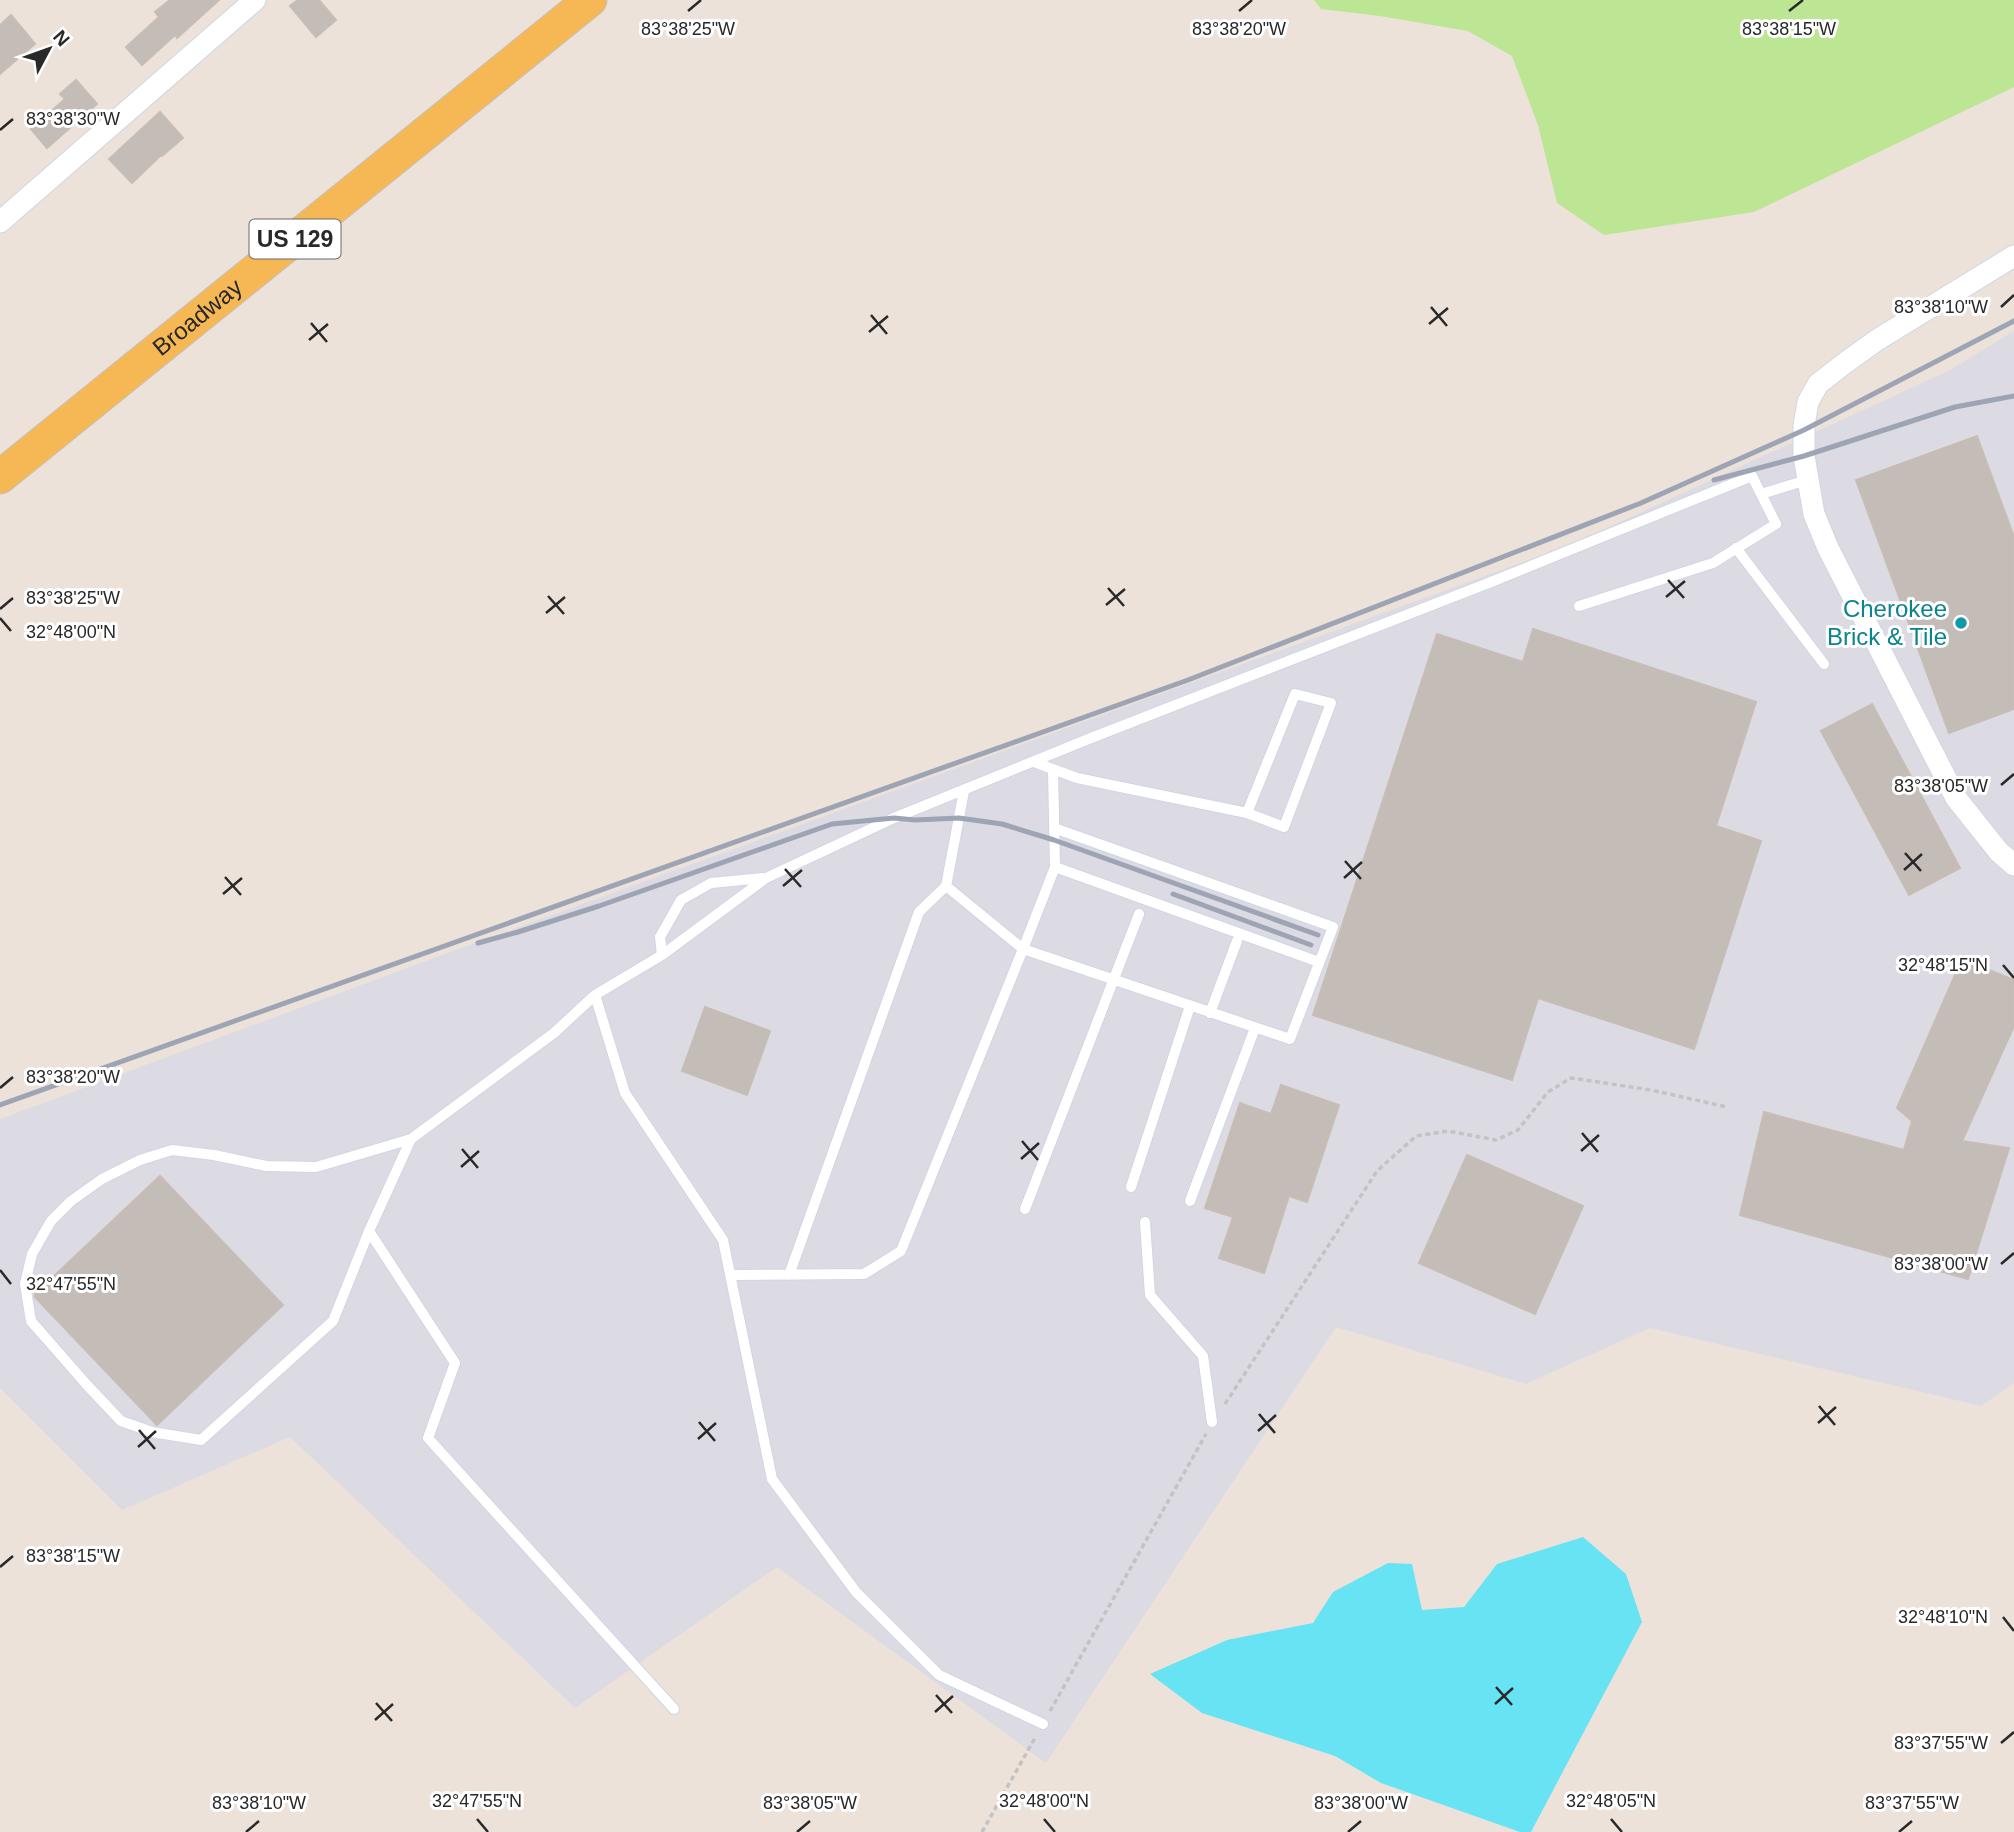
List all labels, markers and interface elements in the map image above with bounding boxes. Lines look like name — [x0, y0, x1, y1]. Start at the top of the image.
north arrow — [14, 14, 84, 84]
text: 83°38'25"W — [641, 19, 735, 39]
text: 83°38'20"W — [1192, 19, 1286, 39]
text: 83°38'15"W — [1742, 19, 1836, 39]
text: N — [49, 26, 74, 50]
text: 83°38'30"W — [26, 109, 120, 129]
road number: US 129 — [250, 220, 340, 258]
street label: Broadway — [147, 273, 247, 361]
text: 83°38'10"W — [1894, 297, 1988, 317]
text: 83°38'25"W — [26, 588, 120, 608]
place label: Cherokee Brick & Tile — [1827, 595, 1947, 650]
marker: Cherokee Brick & Tile — [1953, 615, 1969, 631]
text: 32°48'00"N — [26, 622, 116, 642]
text: 83°38'05"W — [1894, 776, 1988, 796]
text: 32°48'15"N — [1898, 955, 1988, 975]
text: 83°38'20"W — [26, 1067, 120, 1087]
text: 83°38'00"W — [1894, 1254, 1988, 1274]
text: 32°47'55"N — [26, 1274, 116, 1294]
text: 83°38'15"W — [26, 1546, 120, 1566]
text: 32°48'10"N — [1898, 1607, 1988, 1627]
text: 83°37'55"W — [1894, 1733, 1988, 1753]
text: 32°47'55"N — [432, 1791, 522, 1811]
text: 32°48'00"N — [999, 1791, 1089, 1811]
text: 32°48'05"N — [1566, 1791, 1656, 1811]
text: 83°38'10"W — [212, 1793, 306, 1813]
text: 83°38'05"W — [763, 1793, 857, 1813]
text: 83°38'00"W — [1314, 1793, 1408, 1813]
text: 83°37'55"W — [1865, 1793, 1959, 1813]

